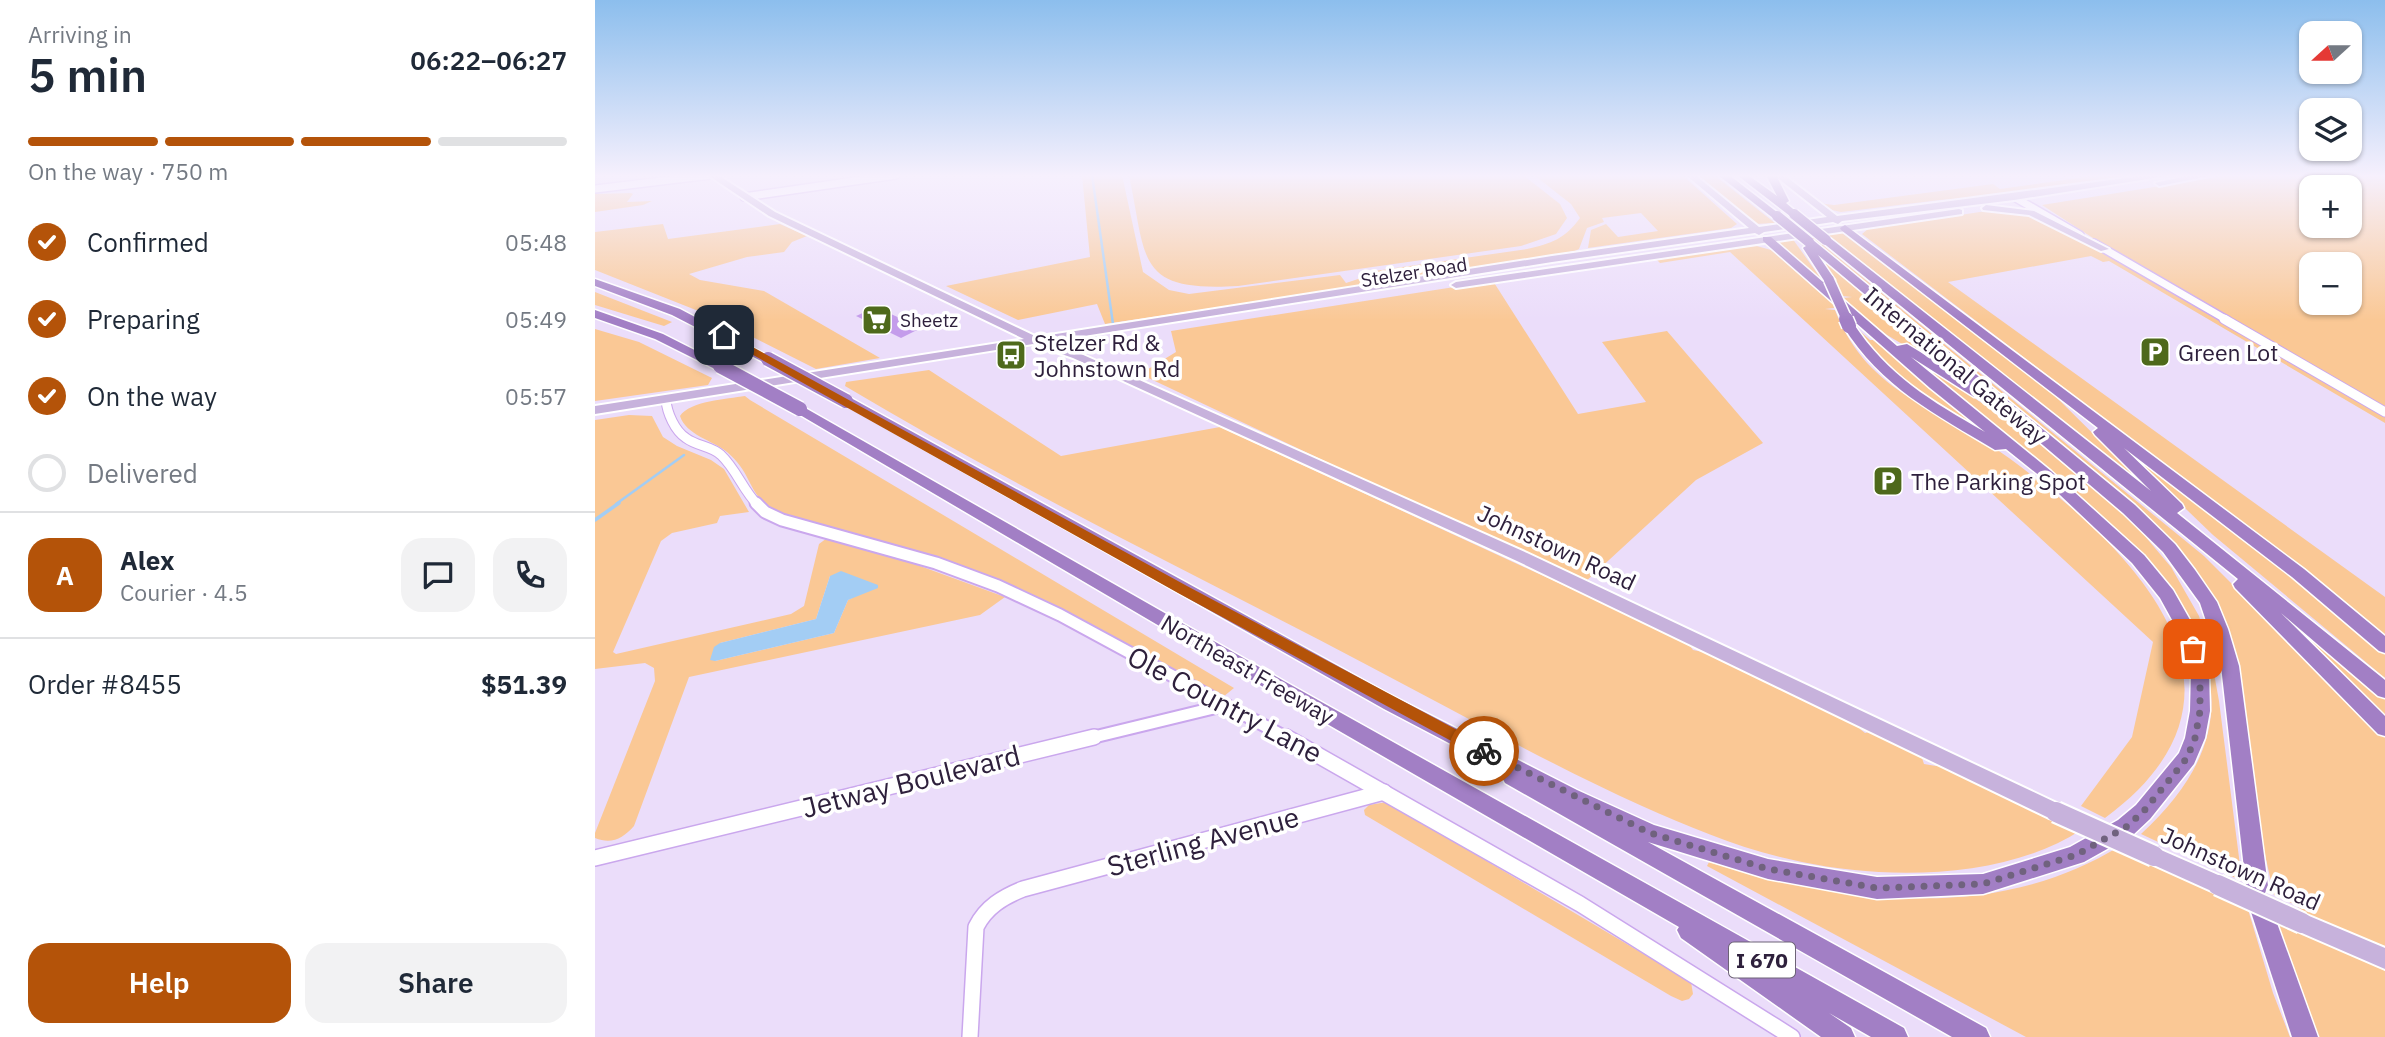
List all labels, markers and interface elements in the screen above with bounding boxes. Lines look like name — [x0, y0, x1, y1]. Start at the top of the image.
text: Arriving in — [28, 19, 132, 49]
north arrow — [2299, 21, 2363, 84]
map controls — [2299, 21, 2362, 315]
text: 06:22–06:27 — [410, 43, 567, 77]
text: 5 min — [28, 45, 147, 105]
button: layers — [2299, 98, 2362, 161]
text: On the way · 750 m — [28, 156, 228, 186]
button: + — [2299, 175, 2362, 238]
icon: check — [28, 223, 66, 261]
text: Confirmed — [87, 225, 209, 259]
text: 05:48 — [505, 227, 567, 257]
street label: Stelzer Road — [1359, 252, 1469, 292]
button: − — [2299, 252, 2362, 315]
street label: International Gateway — [1858, 280, 2054, 451]
icon: check — [28, 300, 66, 338]
text: Preparing — [87, 302, 200, 336]
supermarket icon: Sheetz — [860, 303, 894, 337]
text: 05:49 — [505, 304, 567, 334]
pin — [694, 305, 754, 365]
place label: Sheetz — [900, 308, 958, 332]
icon: home — [705, 316, 743, 354]
place label: Stelzer Rd & Johnstown Rd — [1034, 327, 1180, 383]
parking icon: Green Lot — [2138, 335, 2172, 369]
place label: Green Lot — [2178, 337, 2278, 367]
bus stop icon: Stelzer Rd & Johnstown Rd — [994, 338, 1028, 372]
icon: check — [28, 377, 66, 415]
text: On the way — [87, 379, 217, 413]
text: 05:57 — [505, 381, 567, 411]
text: Delivered — [87, 456, 198, 490]
parking icon: The Parking Spot — [1871, 464, 1905, 498]
place label: The Parking Spot — [1911, 466, 2086, 496]
street label: Johnstown Road — [1473, 497, 1641, 597]
button: chat — [401, 538, 475, 612]
button: phone — [493, 538, 567, 612]
text: Alex — [120, 543, 174, 577]
text: A — [56, 558, 74, 592]
text: Courier · 4.5 — [120, 577, 248, 607]
street label: Northeast Freeway — [1156, 607, 1340, 731]
pin — [2163, 619, 2223, 679]
icon: bag — [2174, 630, 2212, 668]
street label: Ole Country Lane — [1121, 637, 1329, 771]
text: Order #8455 — [28, 667, 182, 701]
text: $51.39 — [481, 667, 567, 701]
courier — [1449, 716, 1519, 786]
icon: bike — [1465, 732, 1503, 770]
street label: Jetway Boulevard — [798, 736, 1024, 826]
street label: Sterling Avenue — [1103, 798, 1303, 884]
street label: Johnstown Road — [2157, 819, 2325, 917]
road number: I 670 — [1729, 942, 1795, 978]
button: Help — [28, 943, 291, 1023]
button: Share — [305, 943, 567, 1023]

